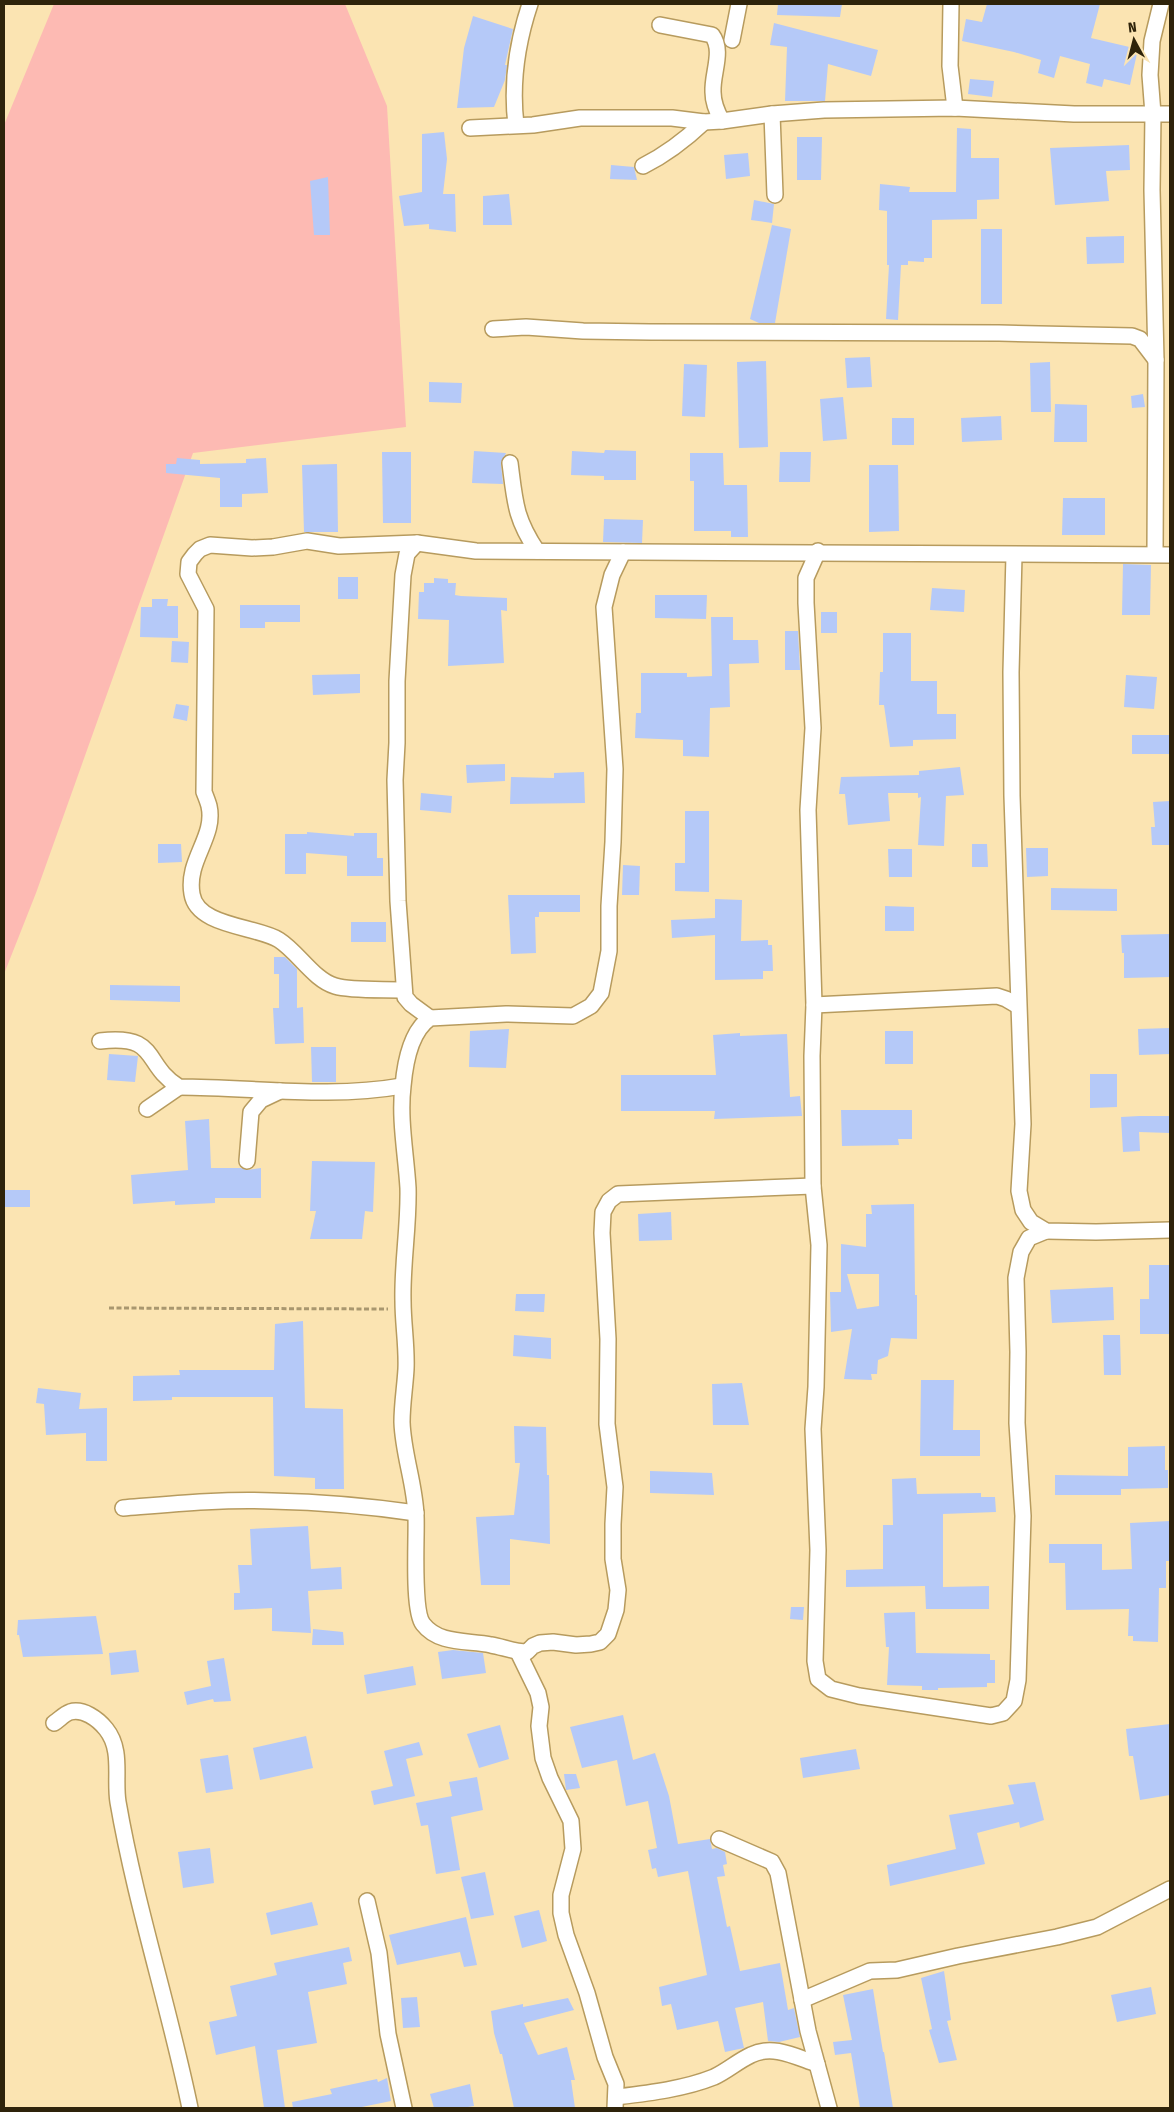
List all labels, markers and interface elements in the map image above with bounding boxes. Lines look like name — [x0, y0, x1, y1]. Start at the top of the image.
north arrow — [1109, 15, 1159, 65]
text: N — [1127, 19, 1138, 37]

